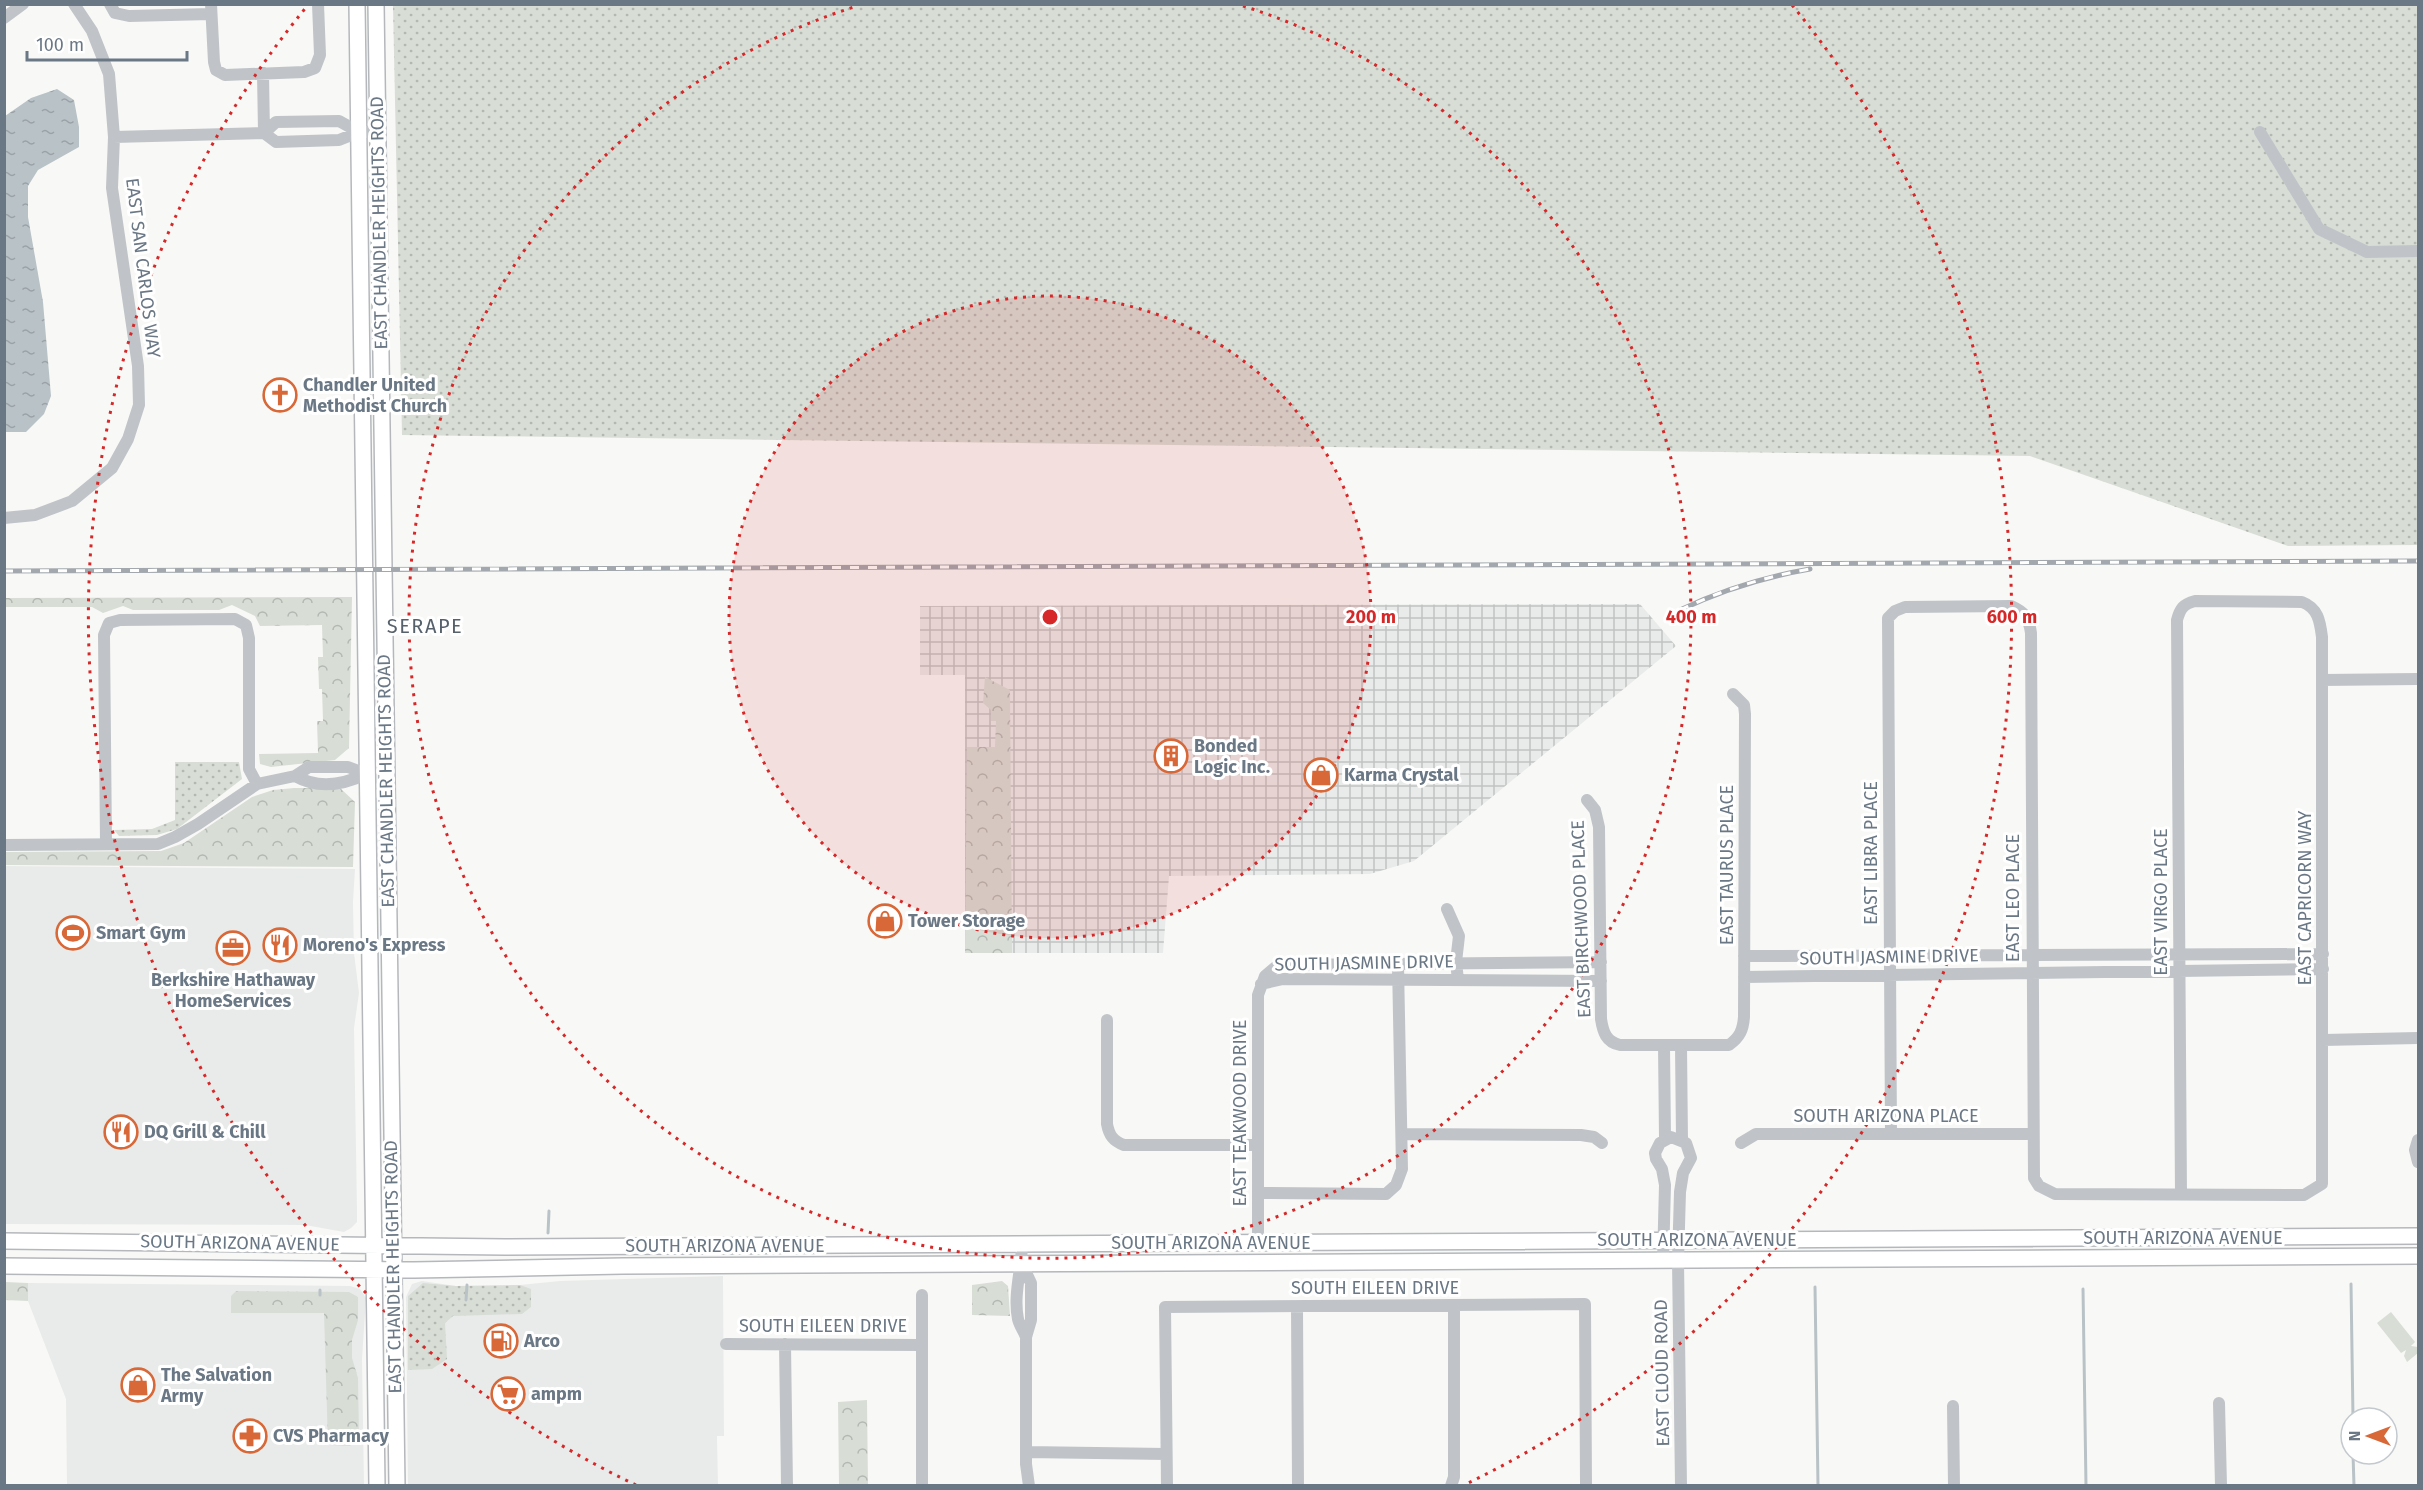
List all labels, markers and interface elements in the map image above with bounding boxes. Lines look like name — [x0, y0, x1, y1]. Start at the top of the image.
scale bar — [27, 24, 188, 62]
text: 100 m — [36, 34, 84, 56]
street label: EAST CHANDLER HEIGHTS ROAD — [366, 96, 392, 350]
street label: EAST SAN CARLOS WAY — [121, 177, 165, 359]
place label: Chandler United Methodist Church — [303, 374, 447, 417]
church icon: Chandler United Methodist Church — [262, 377, 298, 413]
text: 200 m — [1346, 606, 1396, 628]
text: 400 m — [1666, 606, 1716, 628]
text: 600 m — [1987, 606, 2037, 628]
centre of rings — [1040, 607, 1060, 627]
district label: SERAPE — [387, 614, 463, 638]
street label: EAST CHANDLER HEIGHTS ROAD — [373, 654, 399, 908]
place label: Bonded Logic Inc. — [1194, 735, 1270, 778]
building icon: Bonded Logic Inc. — [1153, 738, 1189, 774]
shop icon: Karma Crystal — [1303, 757, 1339, 793]
place label: Karma Crystal — [1344, 764, 1459, 786]
street label: EAST LIBRA PLACE — [1860, 781, 1882, 925]
street label: EAST TAURUS PLACE — [1716, 785, 1738, 945]
street label: EAST CAPRICORN WAY — [2294, 810, 2316, 985]
street label: EAST BIRCHWOOD PLACE — [1567, 820, 1595, 1018]
street label: EAST VIRGO PLACE — [2150, 828, 2172, 976]
street label: EAST LEO PLACE — [2002, 834, 2024, 962]
shop icon: Tower Storage — [867, 903, 903, 939]
place label: Tower Storage — [908, 910, 1025, 932]
sports icon: Smart Gym — [55, 915, 91, 951]
place label: Smart Gym — [96, 922, 186, 944]
restaurant icon: Moreno's Express — [262, 927, 298, 963]
office icon: Berkshire Hathaway HomeServices — [215, 930, 251, 966]
place label: Moreno's Express — [303, 934, 446, 956]
street label: SOUTH JASMINE DRIVE — [1799, 944, 1979, 970]
street label: SOUTH JASMINE DRIVE — [1274, 950, 1454, 976]
place label: Berkshire Hathaway HomeServices — [151, 969, 316, 1012]
street label: EAST TEAKWOOD DRIVE — [1229, 1020, 1251, 1206]
street label: SOUTH ARIZONA PLACE — [1793, 1105, 1979, 1127]
restaurant icon: DQ Grill & Chill — [103, 1114, 139, 1150]
place label: DQ Grill & Chill — [144, 1121, 266, 1143]
street label: EAST CHANDLER HEIGHTS ROAD — [380, 1140, 406, 1394]
street label: SOUTH ARIZONA AVENUE — [2083, 1227, 2283, 1249]
street label: SOUTH ARIZONA AVENUE — [1597, 1229, 1797, 1251]
street label: SOUTH ARIZONA AVENUE — [140, 1230, 340, 1256]
street label: SOUTH ARIZONA AVENUE — [1111, 1232, 1311, 1254]
street label: SOUTH ARIZONA AVENUE — [625, 1235, 825, 1257]
street label: SOUTH EILEEN DRIVE — [1291, 1277, 1459, 1299]
street label: EAST CLOUD ROAD — [1650, 1299, 1674, 1447]
street label: SOUTH EILEEN DRIVE — [739, 1315, 907, 1337]
fuel station icon: Arco — [483, 1323, 519, 1359]
place label: Arco — [523, 1330, 560, 1352]
place label: The Salvation Army — [160, 1364, 272, 1407]
shop icon: The Salvation Army — [120, 1367, 156, 1403]
supermarket icon: ampm — [490, 1376, 526, 1412]
place label: ampm — [531, 1383, 582, 1405]
north arrow — [2339, 1406, 2399, 1466]
pharmacy icon: CVS Pharmacy — [232, 1418, 268, 1454]
place label: CVS Pharmacy — [273, 1425, 390, 1447]
text: N — [2345, 1431, 2364, 1441]

